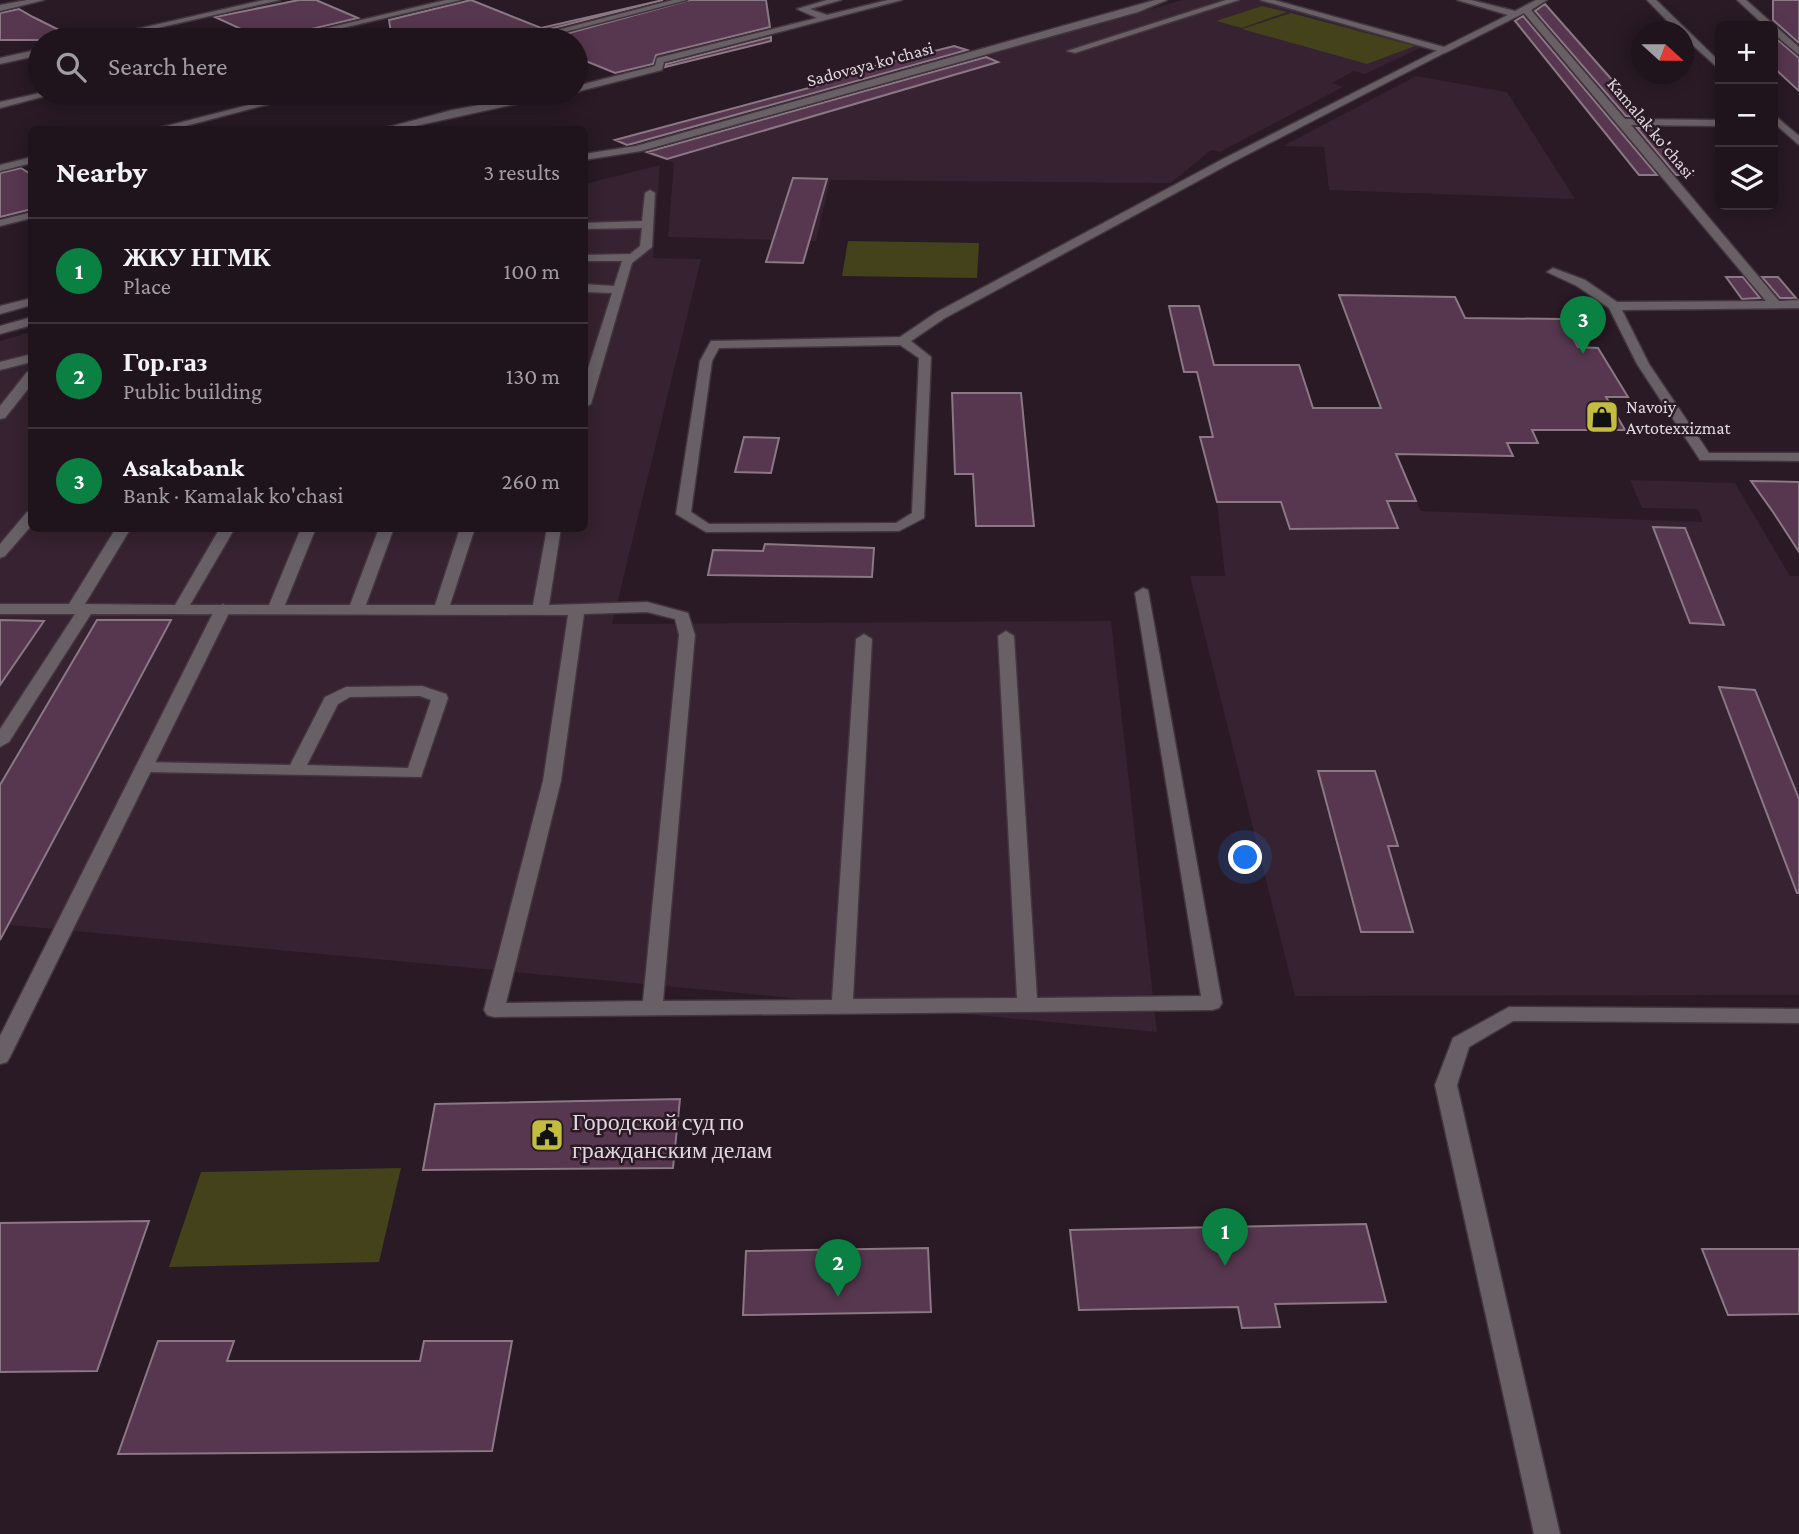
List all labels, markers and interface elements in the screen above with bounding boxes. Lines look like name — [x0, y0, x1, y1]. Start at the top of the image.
north arrow — [1631, 21, 1694, 84]
map controls — [1715, 21, 1778, 210]
button: + — [1715, 21, 1778, 84]
search box — [28, 28, 588, 105]
street label: Sadovaya ko'chasi — [805, 37, 936, 90]
icon: search — [52, 48, 90, 86]
text: Search here — [108, 52, 227, 81]
street label: Kamalak ko'chasi — [1603, 74, 1699, 183]
button: − — [1715, 84, 1778, 147]
button: layers — [1715, 147, 1778, 210]
text: Nearby — [56, 155, 147, 188]
text: 3 results — [483, 159, 560, 185]
text: ЖКУ НГМК — [123, 243, 271, 272]
text: 1 — [75, 258, 83, 284]
text: 100 m — [504, 258, 560, 284]
text: Place — [123, 273, 171, 299]
pin: 3 — [1560, 296, 1606, 354]
text: Гор.газ — [123, 348, 207, 377]
text: 2 — [73, 363, 85, 389]
text: 130 m — [506, 363, 560, 389]
text: Public building — [123, 378, 262, 404]
place label: Navoiy Avtotexxizmat — [1626, 397, 1732, 438]
shop icon: Navoiy Avtotexxizmat — [1583, 398, 1621, 436]
text: Asakabank — [123, 453, 244, 482]
text: 3 — [73, 468, 85, 494]
text: 260 m — [502, 468, 560, 494]
text: Bank · Kamalak ko'chasi — [123, 482, 343, 508]
your location — [1228, 840, 1262, 874]
place label: Городской суд по гражданским делам — [572, 1108, 772, 1163]
public building icon: Городской суд по гражданским делам — [528, 1116, 566, 1154]
pin: 1 — [1202, 1208, 1248, 1266]
pin: 2 — [815, 1239, 861, 1297]

